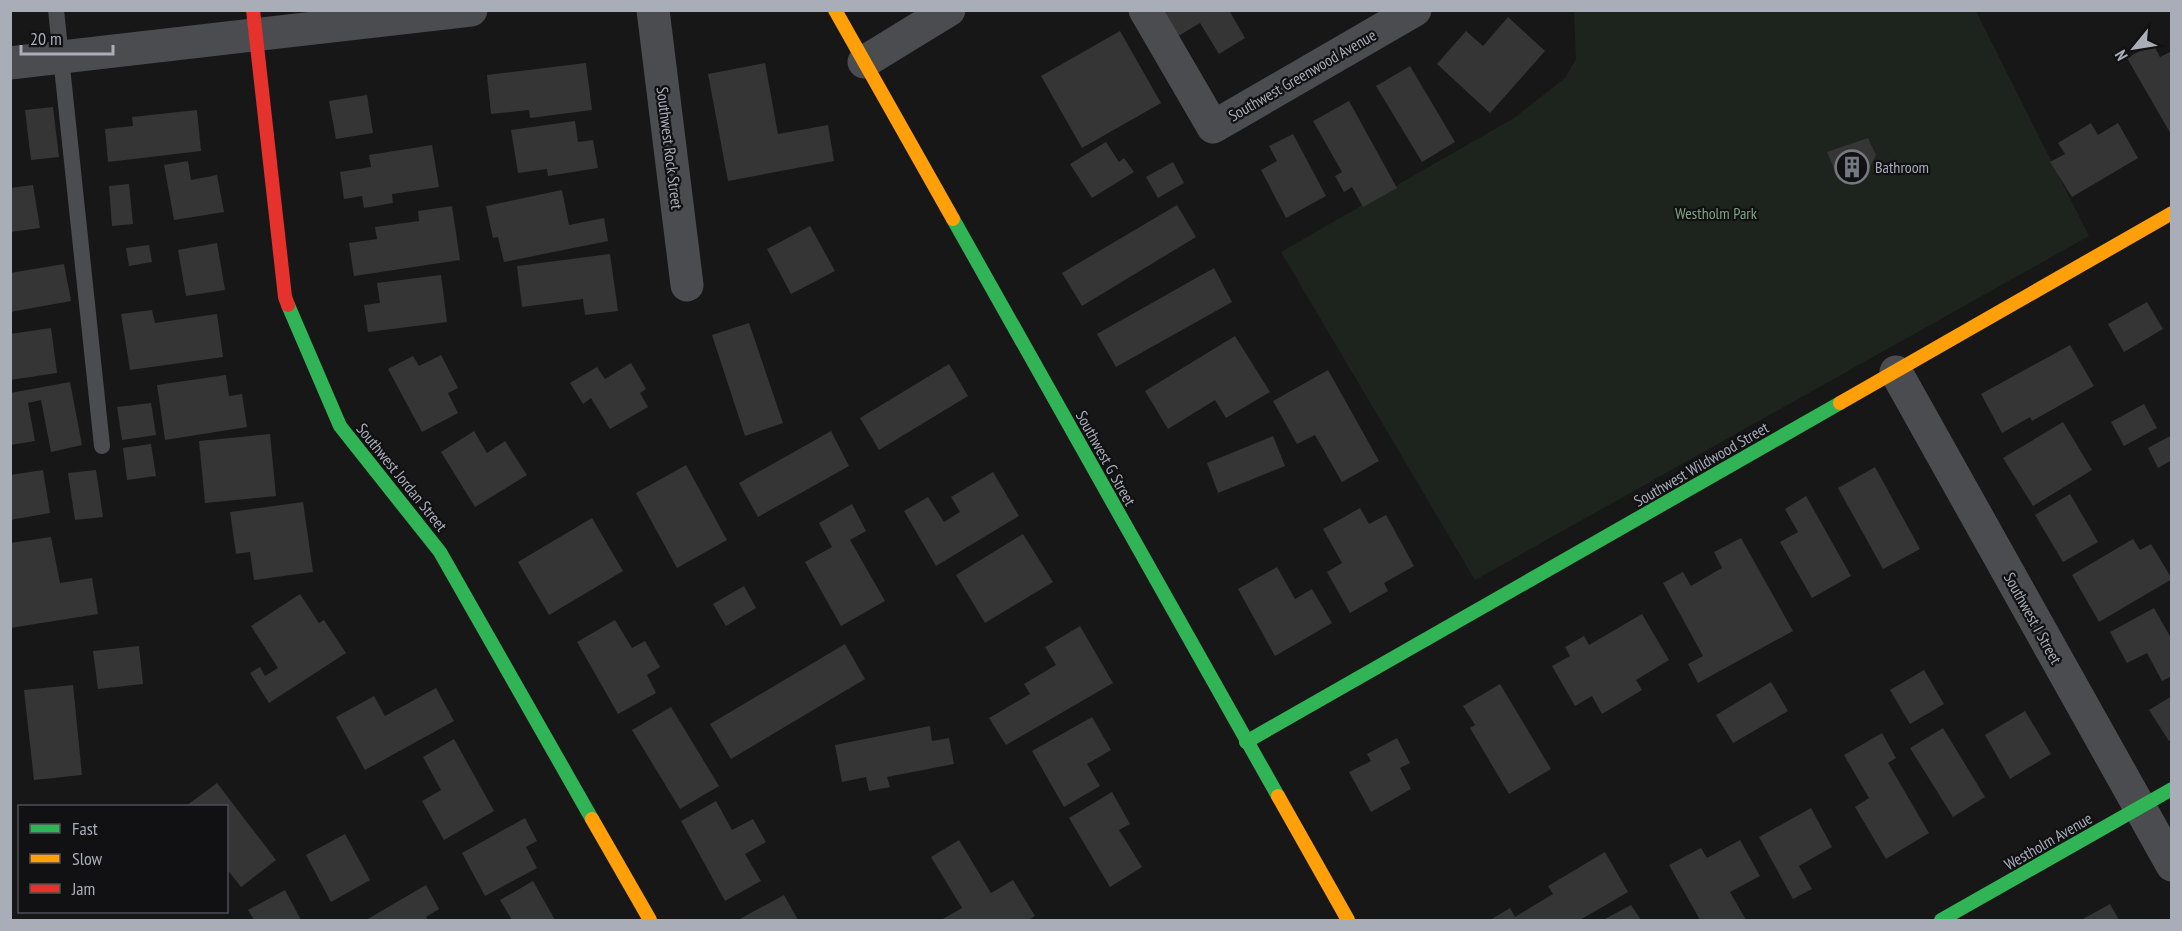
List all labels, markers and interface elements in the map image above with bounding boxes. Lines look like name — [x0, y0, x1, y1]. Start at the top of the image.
scale bar — [21, 18, 112, 56]
north arrow — [2104, 18, 2164, 78]
street label: Southwest Greenwood Avenue — [1225, 25, 1379, 125]
text: 20 m — [30, 27, 62, 50]
text: N — [2110, 47, 2132, 64]
street label: Southwest Rock Street — [653, 86, 688, 211]
building icon: Bathroom — [1834, 149, 1870, 185]
place label: Bathroom — [1875, 157, 1929, 177]
park label: Westholm Park — [1675, 203, 1758, 223]
street label: Southwest G Street — [1072, 407, 1141, 510]
street label: Southwest Wildwood Street — [1630, 417, 1773, 511]
street label: Southwest Jordan Street — [352, 419, 452, 536]
street label: Southwest I Street — [2000, 569, 2067, 668]
legend — [18, 805, 228, 913]
street label: Westholm Avenue — [2001, 808, 2095, 874]
text: Fast — [72, 817, 98, 840]
text: Slow — [72, 847, 103, 870]
text: Jam — [71, 877, 95, 900]

